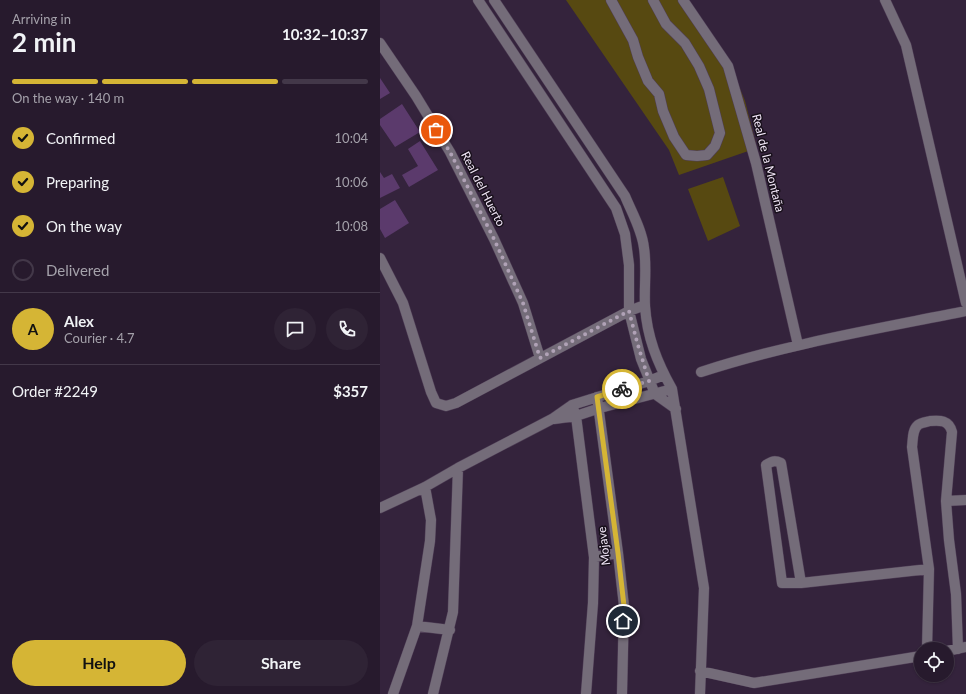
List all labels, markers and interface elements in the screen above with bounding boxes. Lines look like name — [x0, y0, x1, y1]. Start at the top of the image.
text: Arriving in — [12, 11, 71, 27]
text: 10:32–10:37 — [282, 25, 368, 43]
text: 2 min — [12, 26, 76, 58]
text: On the way · 140 m — [12, 90, 124, 106]
street label: Real de la Montaña — [749, 112, 788, 214]
pin — [419, 113, 453, 147]
icon: bag — [425, 119, 447, 141]
icon: check — [12, 127, 34, 149]
text: Confirmed — [46, 129, 115, 147]
text: 10:04 — [335, 130, 368, 146]
street label: Real del Huerto — [458, 149, 509, 229]
icon: check — [12, 171, 34, 193]
text: Preparing — [46, 173, 109, 191]
text: 10:06 — [335, 174, 368, 190]
icon: check — [12, 215, 34, 237]
text: On the way — [46, 217, 122, 235]
text: 10:08 — [335, 218, 368, 234]
text: Delivered — [46, 261, 109, 279]
button: chat — [274, 308, 316, 350]
button: phone — [326, 308, 368, 350]
text: Alex — [64, 312, 94, 330]
text: A — [28, 320, 38, 338]
text: Courier · 4.7 — [64, 330, 135, 346]
courier — [602, 369, 642, 409]
icon: bike — [611, 378, 633, 400]
text: Order #2249 — [12, 382, 98, 400]
text: $357 — [333, 382, 368, 400]
street label: Mojave — [594, 526, 613, 566]
pin — [606, 604, 640, 638]
icon: home — [612, 610, 634, 632]
button: Help — [12, 640, 186, 686]
button: Share — [194, 640, 368, 686]
map controls — [914, 642, 954, 682]
button: locate — [914, 642, 954, 682]

